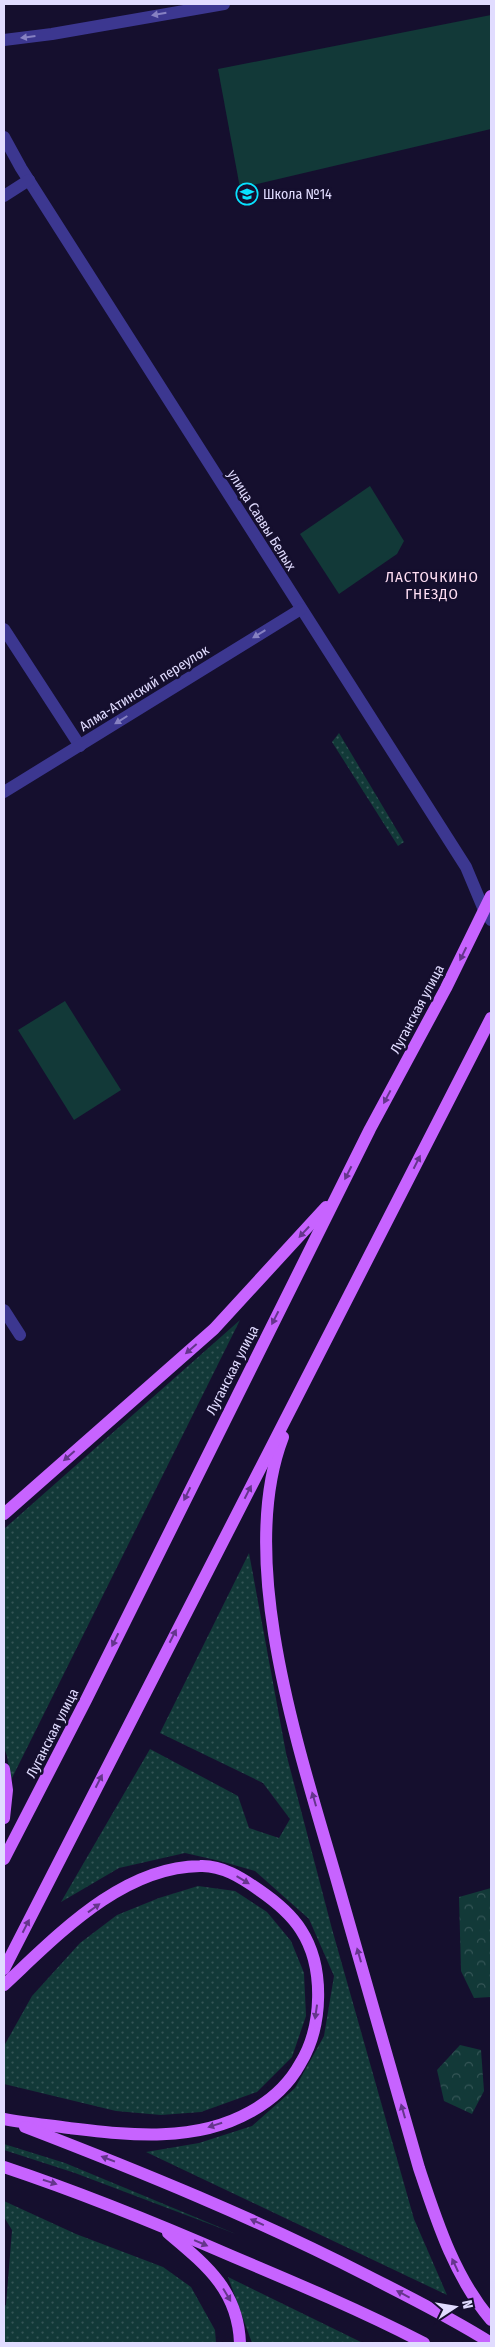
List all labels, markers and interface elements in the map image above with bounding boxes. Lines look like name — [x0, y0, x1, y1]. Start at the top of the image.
one-way arrow — [150, 11, 166, 19]
one-way arrow — [19, 33, 35, 41]
school or university icon: Школа №14 — [235, 182, 259, 206]
place label: Школа №14 — [263, 186, 332, 203]
street label: улица Саввы Белых — [224, 467, 300, 575]
district label: ЛАСТОЧКИНО ГНЕЗДО — [385, 568, 479, 603]
one-way arrow — [252, 630, 265, 639]
street label: Алма-Атинский переулок — [76, 641, 213, 735]
one-way arrow — [114, 716, 128, 725]
one-way arrow — [459, 947, 467, 961]
street label: Луганская улица — [387, 962, 448, 1057]
one-way arrow — [383, 1090, 391, 1105]
one-way arrow — [413, 1154, 421, 1169]
one-way arrow — [344, 1165, 352, 1180]
one-way arrow — [298, 1225, 309, 1238]
one-way arrow — [271, 1311, 279, 1325]
street label: Луганская улица — [203, 1322, 262, 1418]
one-way arrow — [186, 1343, 198, 1355]
one-way arrow — [63, 1451, 76, 1462]
one-way arrow — [244, 1485, 252, 1499]
one-way arrow — [183, 1487, 191, 1502]
one-way arrow — [169, 1629, 177, 1644]
one-way arrow — [111, 1633, 119, 1648]
street label: Луганская улица — [23, 1685, 82, 1781]
one-way arrow — [95, 1774, 103, 1788]
one-way arrow — [310, 1791, 318, 1806]
one-way arrow — [237, 1875, 250, 1884]
one-way arrow — [87, 1903, 101, 1913]
one-way arrow — [22, 1919, 30, 1933]
one-way arrow — [354, 1947, 362, 1962]
one-way arrow — [312, 2005, 320, 2021]
one-way arrow — [399, 2103, 407, 2118]
one-way arrow — [207, 2122, 222, 2130]
one-way arrow — [100, 2154, 115, 2162]
one-way arrow — [43, 2178, 58, 2186]
one-way arrow — [250, 2217, 264, 2225]
one-way arrow — [194, 2239, 208, 2247]
one-way arrow — [451, 2258, 459, 2272]
north arrow — [430, 2282, 480, 2332]
one-way arrow — [223, 2288, 232, 2301]
one-way arrow — [395, 2290, 410, 2298]
text: N — [458, 2299, 476, 2310]

